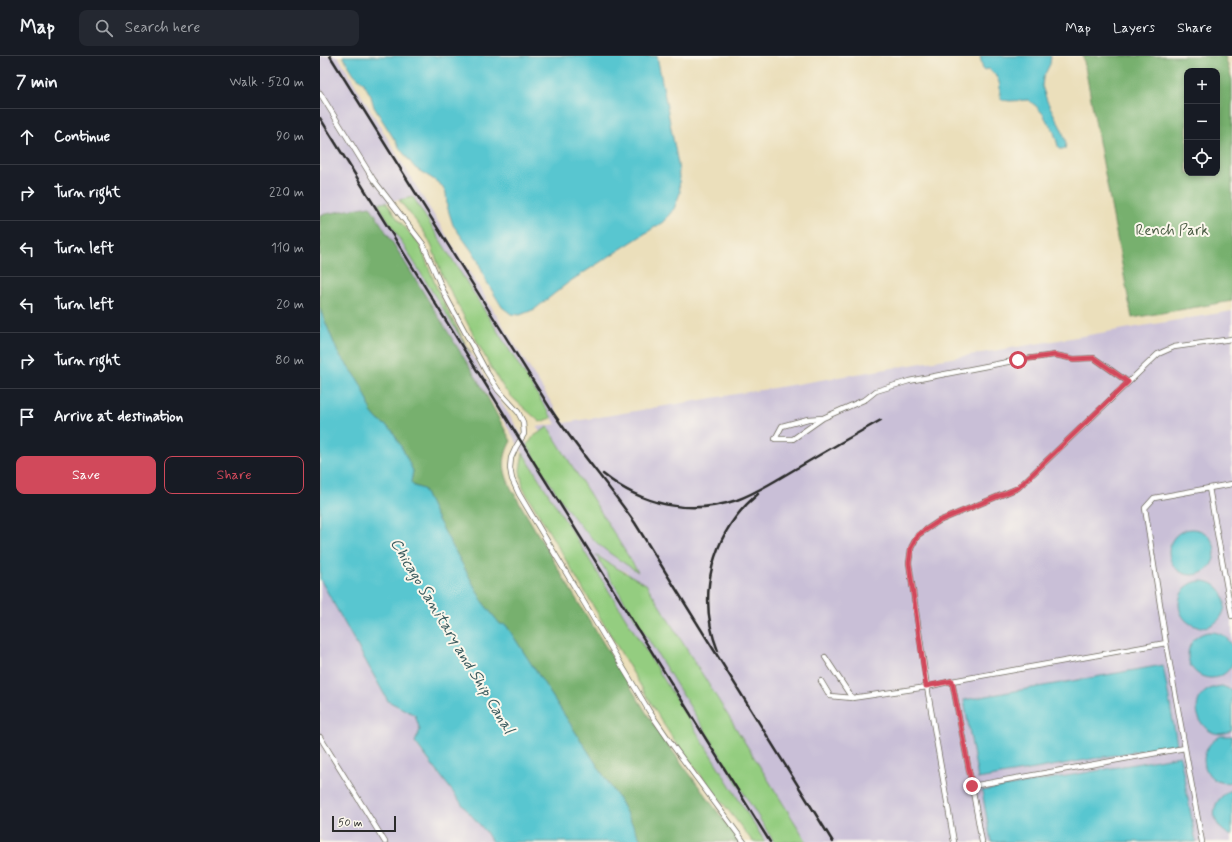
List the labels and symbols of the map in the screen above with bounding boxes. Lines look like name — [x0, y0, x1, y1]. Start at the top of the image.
park label: Rench Park — [1135, 221, 1209, 241]
route start — [1009, 351, 1027, 369]
water label: Chicago Sanitary and Ship Canal — [385, 534, 520, 739]
route end — [963, 777, 981, 795]
scale bar — [332, 814, 396, 833]

